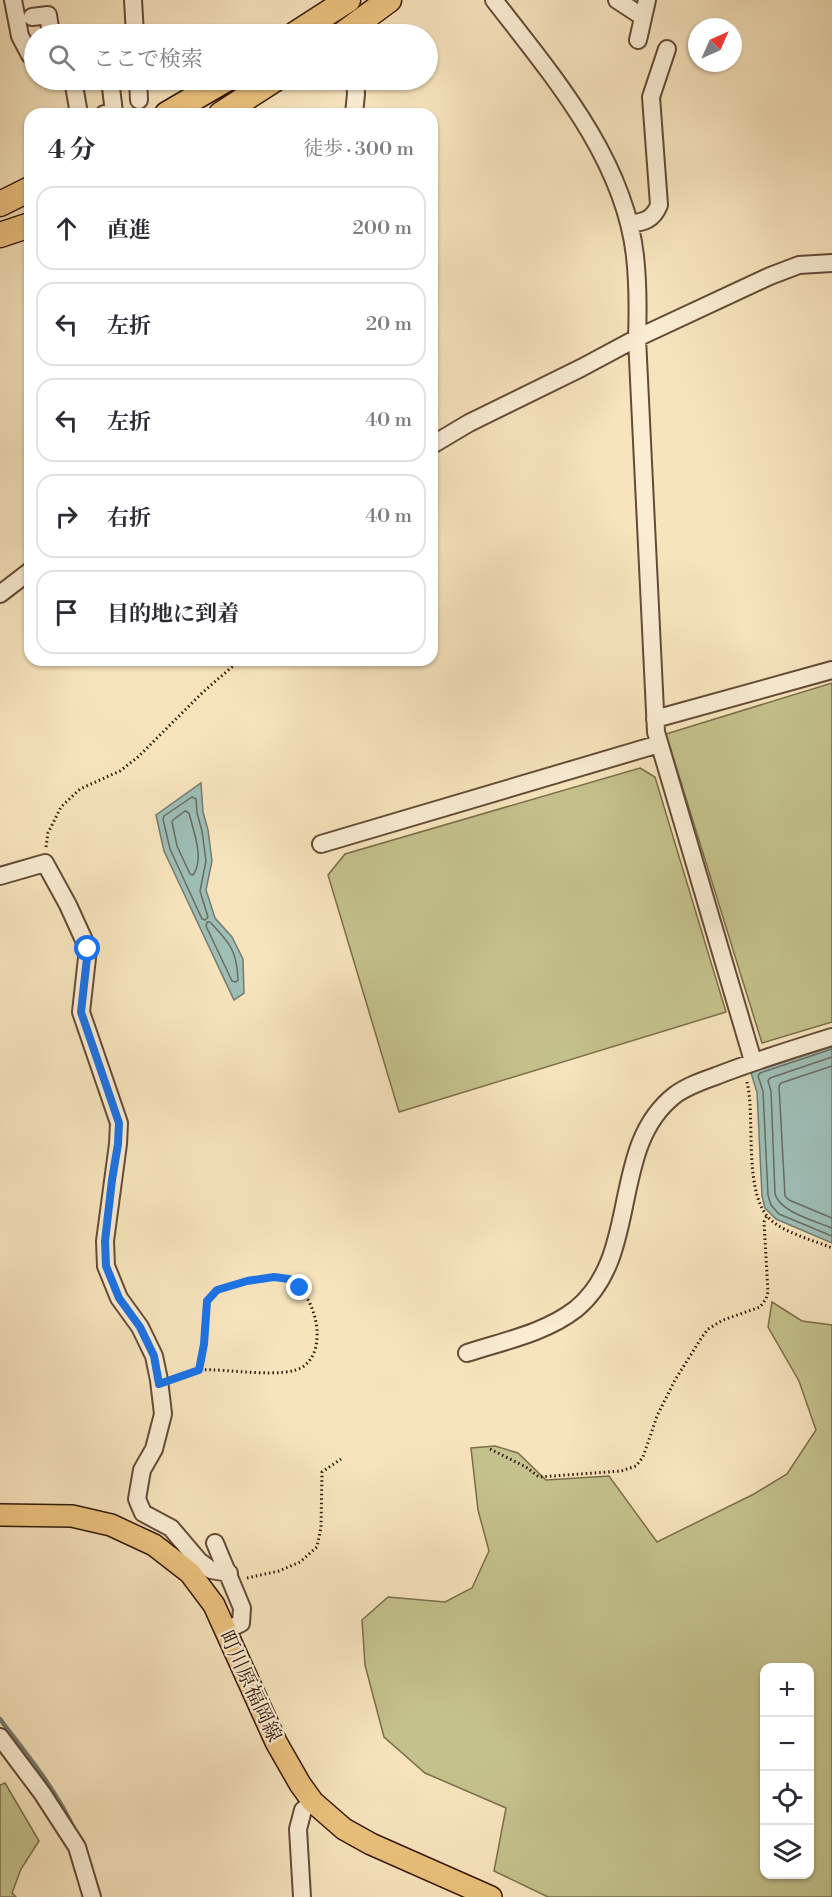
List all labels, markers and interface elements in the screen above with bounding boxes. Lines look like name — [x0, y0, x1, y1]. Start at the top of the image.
north arrow — [688, 18, 742, 72]
search box — [24, 24, 438, 90]
icon: search — [45, 41, 78, 74]
text: ここで検索 — [93, 46, 203, 73]
text: 4 分 — [48, 134, 96, 166]
text: 徒歩 · 300 m — [303, 137, 414, 162]
icon: ahead — [50, 212, 83, 245]
text: 200 m — [352, 216, 412, 241]
text: 直進 — [107, 217, 151, 244]
icon: left — [50, 308, 83, 341]
text: 20 m — [366, 312, 412, 337]
text: 左折 — [107, 313, 151, 340]
icon: left — [50, 404, 83, 437]
text: 40 m — [365, 408, 412, 433]
text: 左折 — [107, 409, 151, 436]
icon: right — [50, 500, 83, 533]
text: 40 m — [365, 504, 412, 529]
text: 右折 — [107, 505, 151, 532]
icon: arrive — [50, 596, 83, 629]
text: 目的地に到着 — [107, 601, 239, 628]
route start — [74, 935, 100, 961]
route end — [286, 1274, 312, 1300]
street label: 町川原福岡線 — [213, 1627, 286, 1746]
map controls — [760, 1663, 814, 1879]
button: + — [760, 1663, 814, 1717]
button: − — [760, 1717, 814, 1771]
button: locate — [760, 1771, 814, 1825]
button: layers — [760, 1825, 814, 1879]

